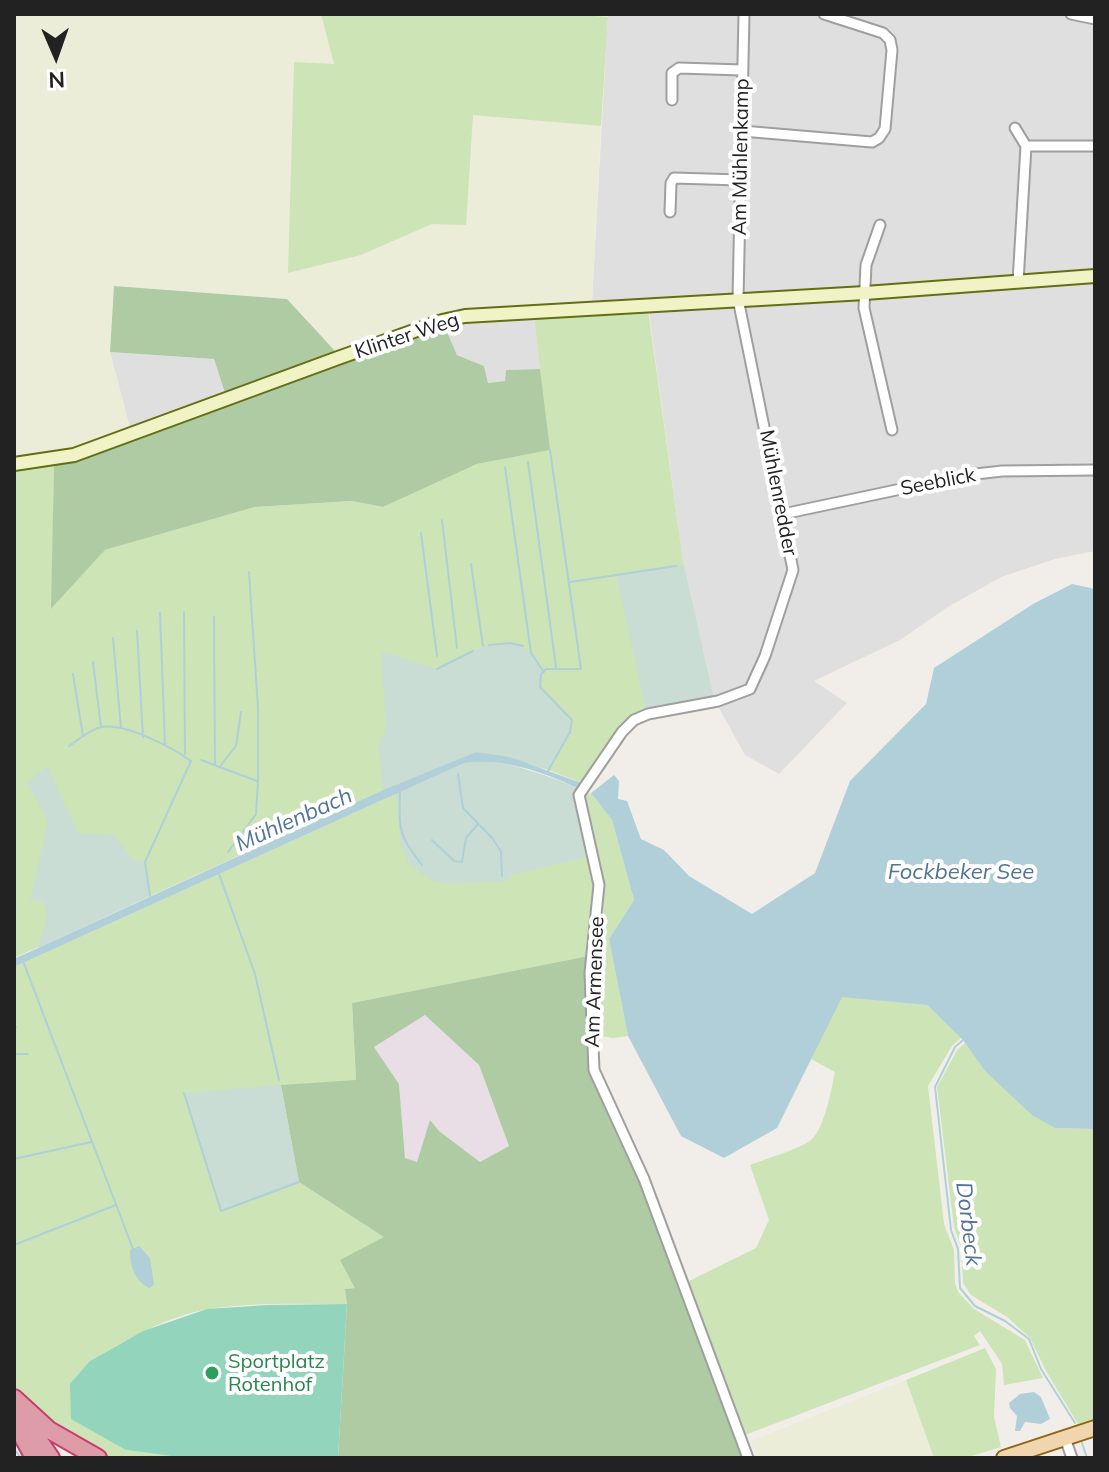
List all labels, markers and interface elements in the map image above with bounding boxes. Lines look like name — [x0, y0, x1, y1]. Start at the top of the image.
north arrow — [16, 16, 96, 96]
text: N — [48, 66, 66, 94]
street label: Am Mühlenkamp — [728, 78, 754, 236]
street label: Klinter Weg — [352, 308, 462, 364]
street label: Mühlenredder — [754, 428, 802, 558]
street label: Seeblick — [898, 463, 978, 501]
water label: Mühlenbach — [232, 783, 356, 857]
water label: Fockbeker See — [888, 859, 1034, 885]
street label: Am Armensee — [581, 916, 609, 1048]
water label: Dorbeck — [950, 1181, 986, 1267]
place label: Sportplatz Rotenhof — [228, 1350, 325, 1397]
marker: Sportplatz Rotenhof — [203, 1364, 221, 1382]

